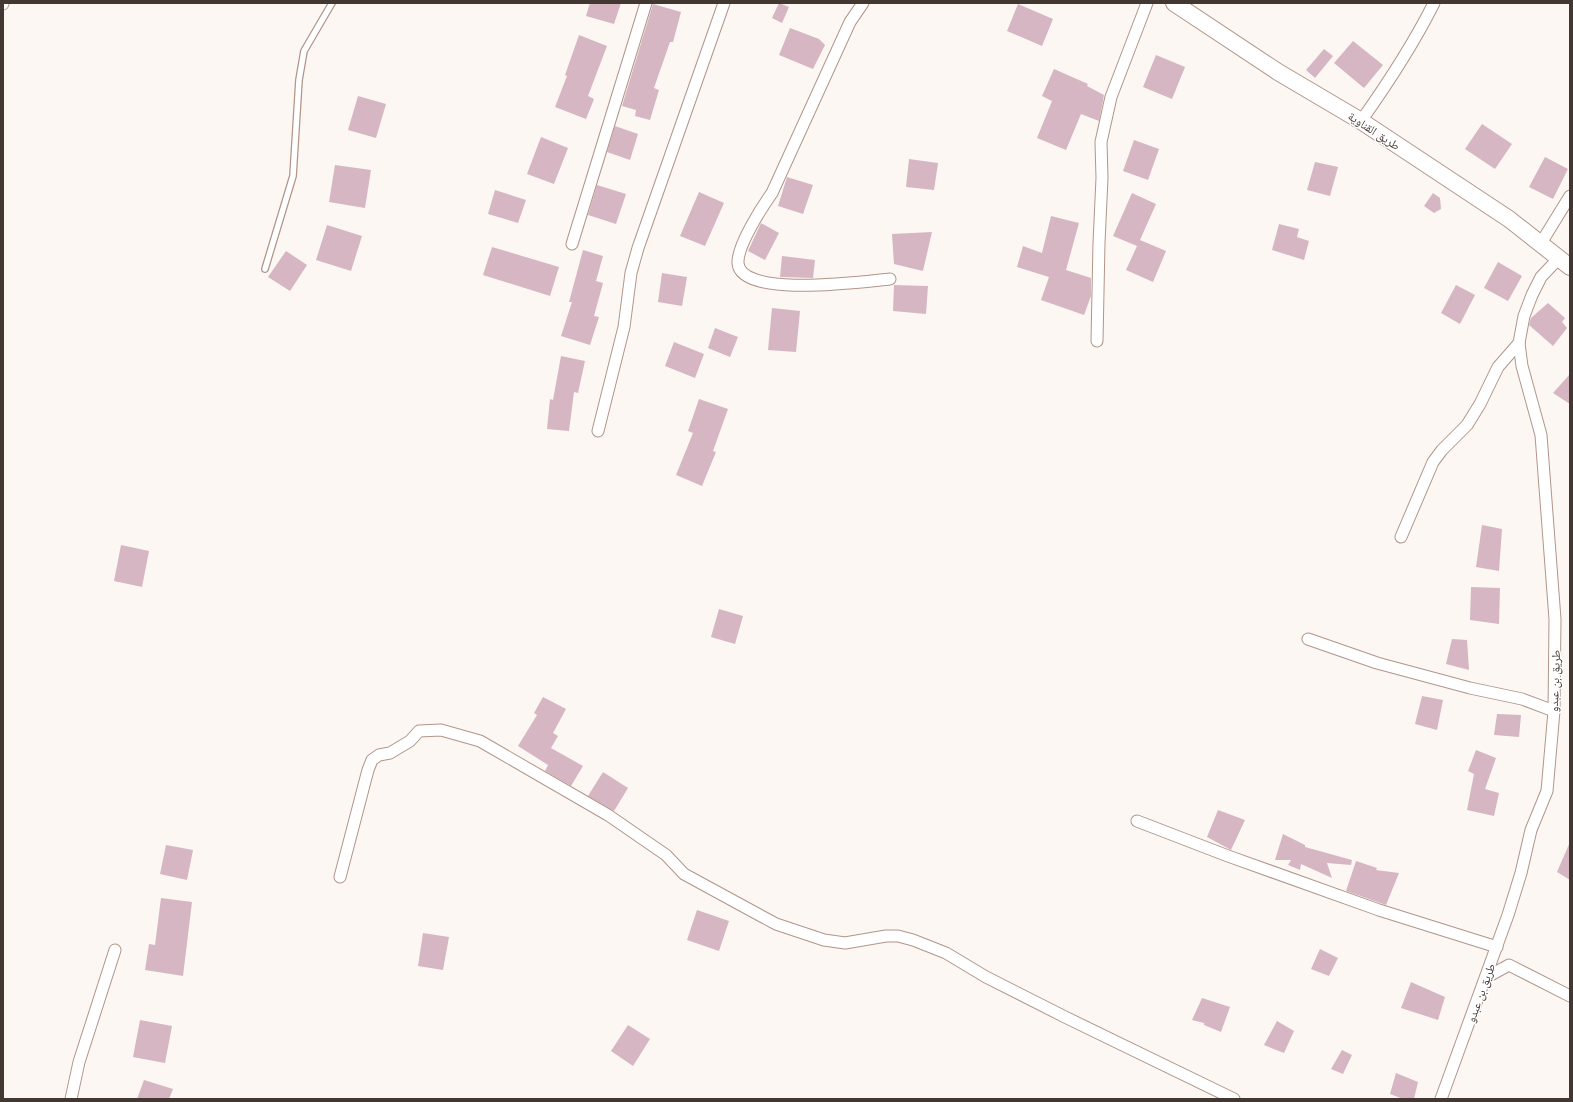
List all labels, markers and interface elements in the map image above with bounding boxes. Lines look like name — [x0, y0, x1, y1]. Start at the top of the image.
street label: طريق القناوية — [1345, 109, 1403, 153]
street label: طريق بن عبدو — [1547, 650, 1563, 712]
street label: طريق بن عبدو — [1464, 961, 1499, 1025]

